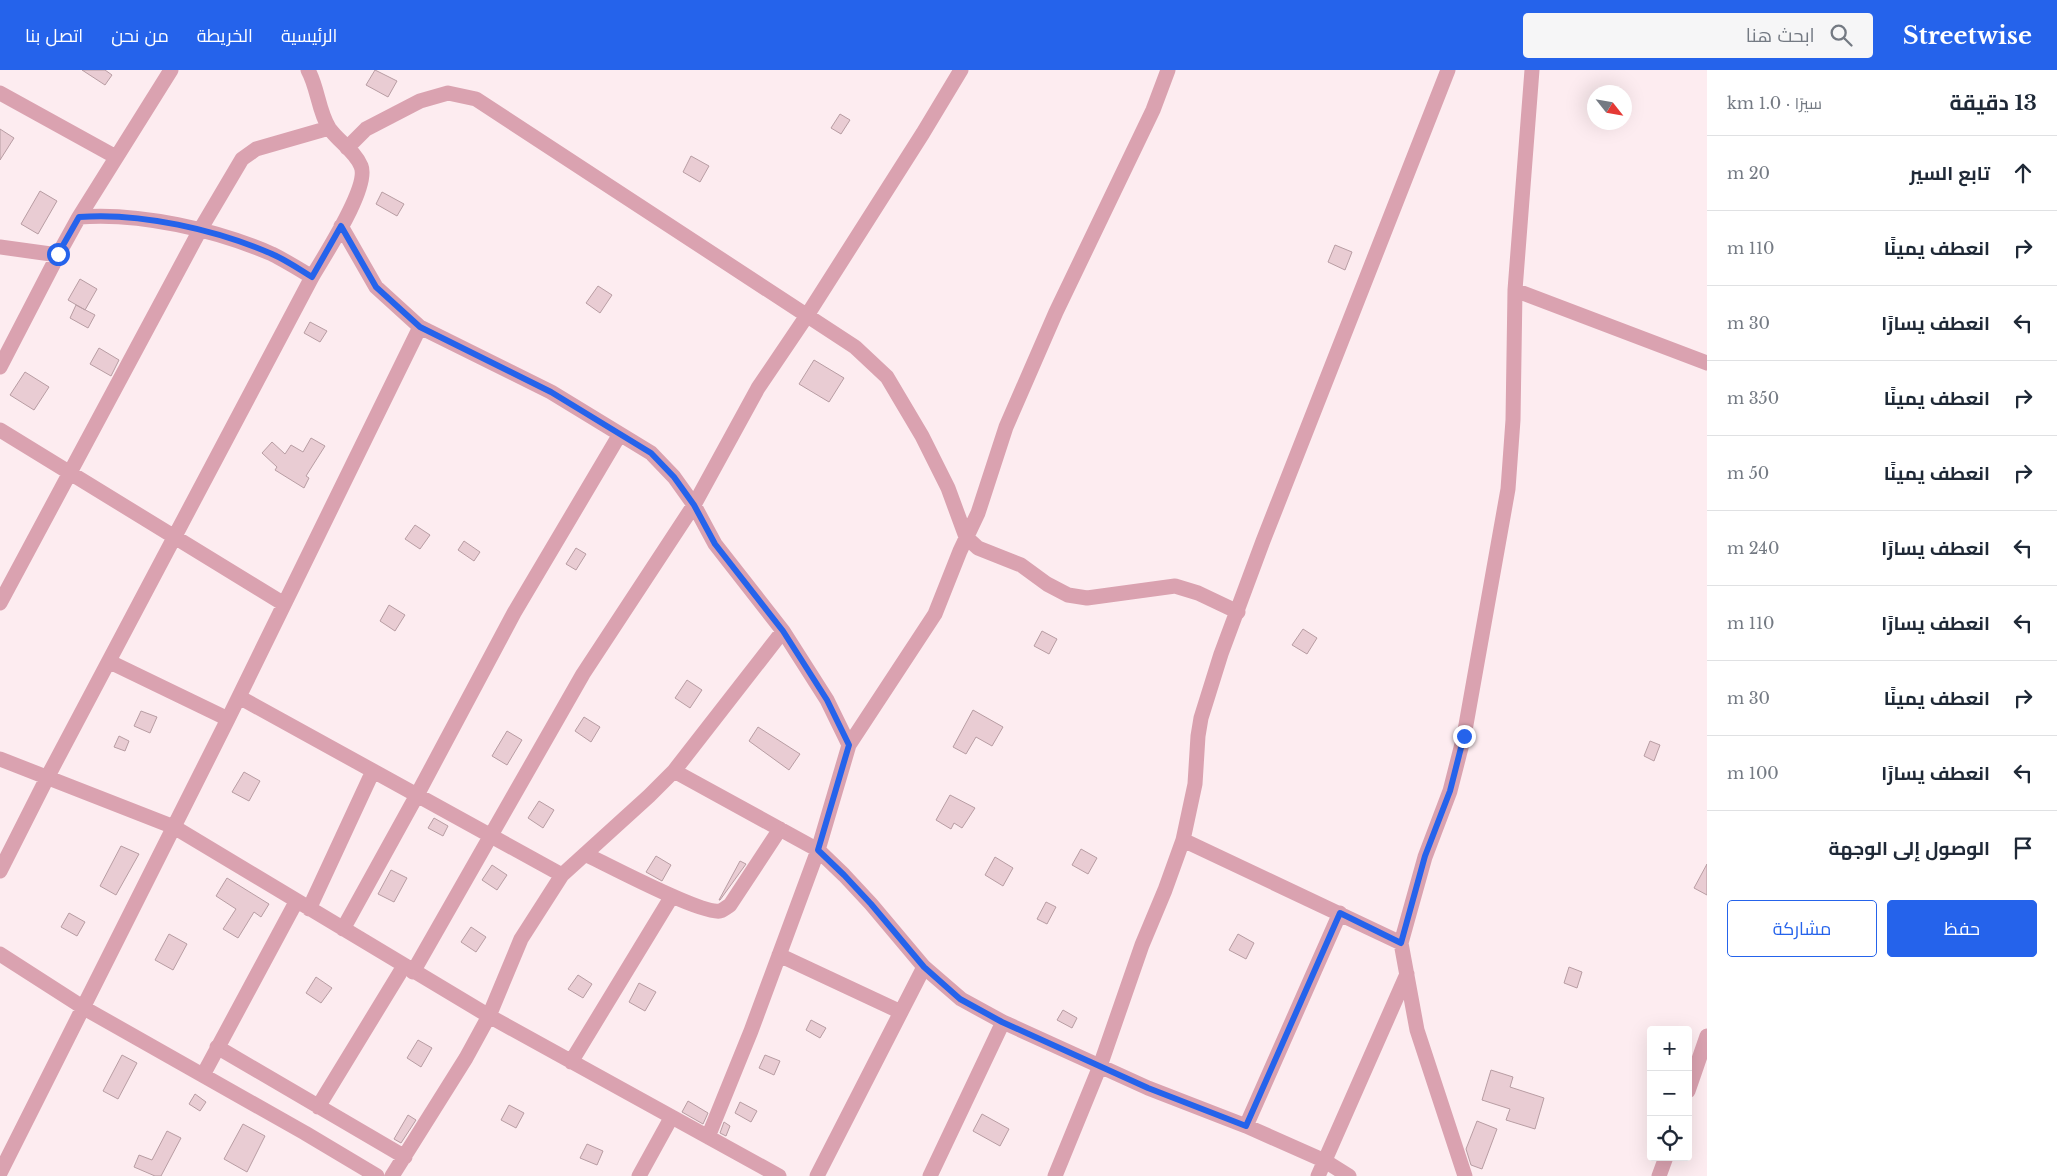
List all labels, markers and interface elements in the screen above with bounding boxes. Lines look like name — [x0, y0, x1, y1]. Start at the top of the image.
search box — [1523, 13, 1873, 58]
icon: search — [1827, 21, 1855, 49]
text: Streetwise — [1903, 21, 2032, 50]
text: ابحث هنا — [1746, 24, 1815, 47]
text: اتصل بنا — [25, 25, 83, 47]
text: من نحن — [111, 25, 169, 47]
text: الخريطة — [197, 25, 253, 47]
text: الرئيسية — [281, 25, 337, 47]
north arrow — [1587, 85, 1632, 130]
text: 13 دقيقة — [1950, 90, 2037, 116]
text: سيرًا · 1.0 km — [1727, 93, 1822, 113]
icon: ahead — [2009, 159, 2037, 187]
text: تابع السير — [1909, 162, 1990, 185]
text: 20 m — [1727, 163, 1770, 183]
icon: right — [2009, 234, 2037, 262]
text: انعطف يمينًا — [1884, 237, 1990, 260]
text: 110 m — [1727, 238, 1774, 258]
route start — [47, 243, 70, 266]
icon: left — [2009, 309, 2037, 337]
text: انعطف يسارًا — [1881, 312, 1990, 335]
text: 30 m — [1727, 313, 1770, 333]
icon: right — [2009, 384, 2037, 412]
text: انعطف يمينًا — [1884, 387, 1990, 410]
text: 350 m — [1727, 388, 1779, 408]
icon: right — [2009, 459, 2037, 487]
text: انعطف يمينًا — [1884, 462, 1990, 485]
text: 50 m — [1727, 463, 1769, 483]
icon: left — [2009, 534, 2037, 562]
text: انعطف يسارًا — [1881, 537, 1990, 560]
text: 240 m — [1727, 538, 1779, 558]
icon: left — [2009, 609, 2037, 637]
text: انعطف يسارًا — [1881, 612, 1990, 635]
text: 110 m — [1727, 613, 1774, 633]
icon: right — [2009, 684, 2037, 712]
text: انعطف يمينًا — [1884, 687, 1990, 710]
text: 30 m — [1727, 688, 1770, 708]
route end — [1453, 725, 1476, 748]
icon: left — [2009, 759, 2037, 787]
text: انعطف يسارًا — [1881, 762, 1990, 785]
text: 100 m — [1727, 763, 1779, 783]
icon: arrive — [2009, 834, 2037, 862]
text: الوصول إلى الوجهة — [1829, 837, 1990, 860]
button: مشاركة — [1727, 900, 1877, 957]
button: حفظ — [1887, 900, 2037, 957]
map controls — [1647, 1026, 1692, 1161]
button: + — [1647, 1026, 1692, 1071]
button: − — [1647, 1071, 1692, 1116]
button: locate — [1647, 1116, 1692, 1161]

